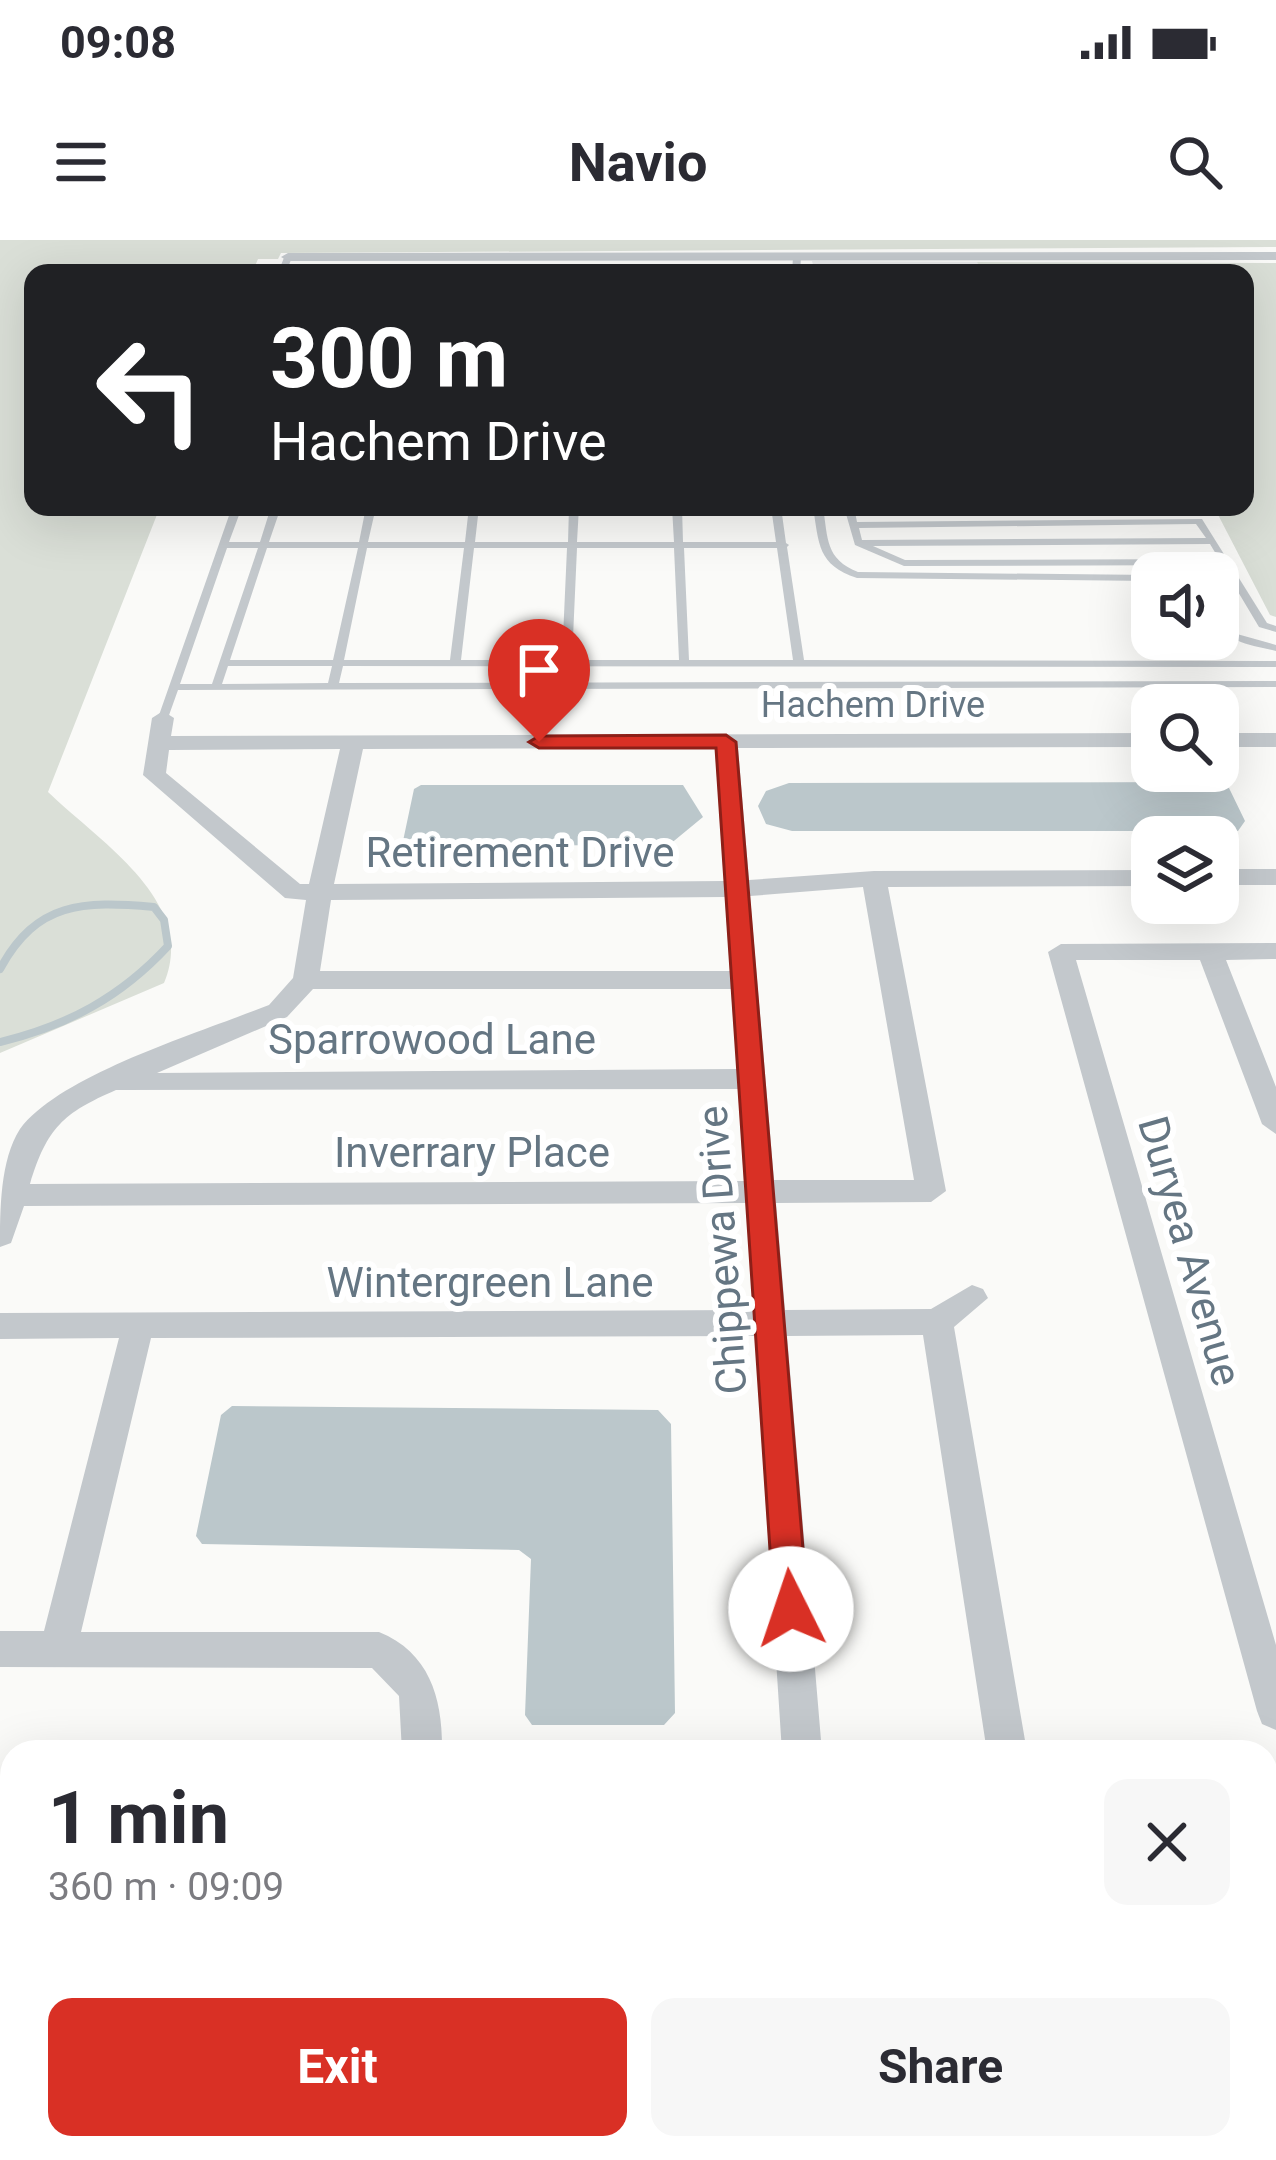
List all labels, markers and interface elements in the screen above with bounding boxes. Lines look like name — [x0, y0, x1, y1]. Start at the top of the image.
text: 09:08 — [60, 16, 176, 69]
icon: menu — [48, 129, 114, 195]
icon: search — [1162, 129, 1228, 195]
text: Navio — [569, 131, 707, 194]
text: 300 m — [270, 309, 508, 408]
icon: left — [72, 312, 228, 468]
text: Hachem Drive — [270, 410, 607, 473]
map controls — [1131, 552, 1239, 924]
button: sound — [1131, 552, 1239, 660]
pin — [488, 619, 590, 742]
icon: arrive — [506, 637, 572, 703]
street label: Hachem Drive — [761, 684, 985, 726]
button: search — [1131, 684, 1239, 792]
button: layers — [1131, 816, 1239, 924]
street label: Retirement Drive — [365, 828, 675, 877]
street label: Sparrowood Lane — [268, 1015, 596, 1064]
street label: Chippewa Drive — [687, 1104, 757, 1396]
street label: Duryea Avenue — [1128, 1111, 1252, 1391]
street label: Inverrary Place — [334, 1128, 610, 1177]
street label: Wintergreen Lane — [326, 1258, 654, 1307]
position arrow — [728, 1546, 854, 1672]
text: 1 min — [48, 1776, 229, 1861]
button: close — [1104, 1779, 1230, 1905]
text: 360 m · 09:09 — [48, 1864, 284, 1910]
button: Exit — [48, 1998, 627, 2136]
button: Share — [651, 1998, 1230, 2136]

